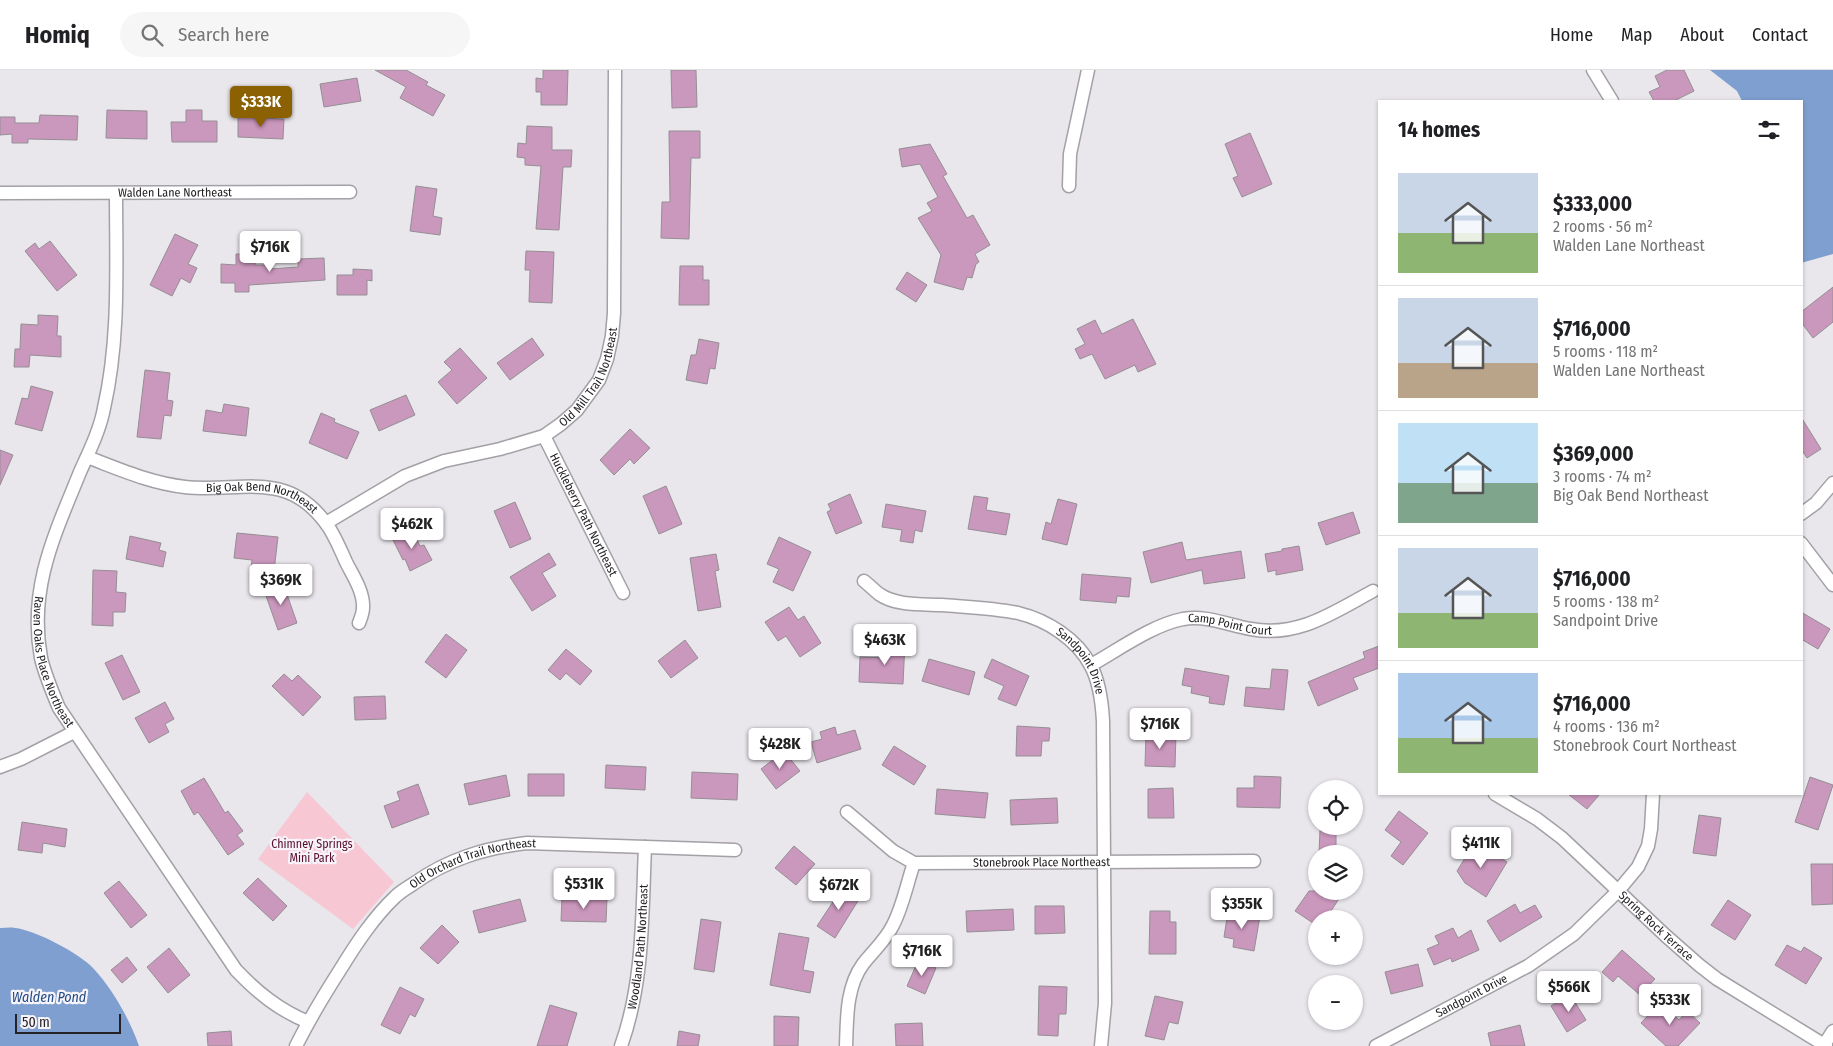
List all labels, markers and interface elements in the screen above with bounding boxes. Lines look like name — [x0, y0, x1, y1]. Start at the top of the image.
search box — [120, 12, 470, 57]
text: Homiq — [25, 21, 90, 49]
icon: search — [138, 21, 166, 49]
text: Search here — [178, 23, 269, 46]
text: Home — [1550, 24, 1593, 46]
text: Map — [1621, 24, 1652, 46]
text: About — [1680, 24, 1724, 46]
text: Contact — [1752, 24, 1808, 46]
pin: $333K — [226, 85, 296, 128]
text: $333K — [241, 92, 281, 111]
icon: filters — [1755, 116, 1783, 144]
text: 14 homes — [1398, 117, 1480, 143]
street label: Walden Lane Northeast — [118, 185, 232, 200]
text: $333,000 — [1553, 191, 1632, 217]
icon: home — [1438, 193, 1498, 253]
text: 2 rooms · 56 m² — [1553, 217, 1653, 236]
pin: $716K — [235, 230, 305, 273]
text: Walden Lane Northeast — [1553, 236, 1705, 255]
text: $716K — [251, 237, 289, 256]
text: $716,000 — [1553, 316, 1631, 342]
icon: home — [1438, 318, 1498, 378]
street label: Old Mill Trail Northeast — [556, 327, 620, 430]
text: 5 rooms · 118 m² — [1553, 342, 1658, 361]
text: Walden Lane Northeast — [1553, 361, 1705, 380]
text: $369,000 — [1553, 441, 1634, 467]
icon: home — [1438, 443, 1498, 503]
street label: Huckleberry Path Northeast — [547, 451, 620, 578]
text: 3 rooms · 74 m² — [1553, 467, 1651, 486]
street label: Big Oak Bend Northeast — [206, 480, 321, 516]
text: Big Oak Bend Northeast — [1553, 486, 1708, 505]
pin: $462K — [377, 508, 447, 550]
text: $462K — [391, 514, 433, 533]
pin: $369K — [246, 564, 316, 606]
text: $716,000 — [1553, 566, 1631, 592]
icon: home — [1438, 568, 1498, 628]
text: $369K — [260, 570, 302, 589]
text: 5 rooms · 138 m² — [1553, 592, 1659, 611]
street label: Raven Oaks Place Northeast — [31, 595, 77, 730]
street label: Camp Point Court — [1188, 611, 1272, 638]
text: Sandpoint Drive — [1553, 611, 1658, 630]
pin: $463K — [850, 624, 920, 666]
street label: Sandpoint Drive — [1054, 624, 1107, 695]
text: $463K — [864, 630, 906, 649]
text: $716,000 — [1553, 691, 1631, 717]
icon: home — [1438, 693, 1498, 753]
pin: $716K — [1125, 708, 1195, 750]
text: $716K — [1141, 714, 1179, 733]
text: 4 rooms · 136 m² — [1553, 717, 1660, 736]
pin: $428K — [745, 728, 815, 770]
text: $428K — [759, 734, 801, 753]
text: Stonebrook Court Northeast — [1553, 736, 1736, 755]
map controls — [1308, 780, 1363, 1030]
button: locate — [1308, 780, 1363, 835]
pin: $411K — [1446, 826, 1516, 869]
text: $411K — [1462, 833, 1500, 852]
street label: Old Orchard Trail Northeast — [407, 836, 536, 891]
park label: Chimney Springs Mini Park — [271, 837, 353, 865]
button: layers — [1308, 845, 1363, 900]
street label: Stonebrook Place Northeast — [973, 855, 1110, 870]
pin: $531K — [549, 868, 619, 910]
pin: $672K — [804, 868, 874, 911]
text: $531K — [565, 874, 604, 893]
text: $672K — [819, 875, 859, 894]
street label: Woodland Path Northeast — [625, 884, 651, 1011]
pin: $355K — [1207, 888, 1277, 930]
street label: Spring Rock Terrace — [1616, 888, 1696, 964]
text: $355K — [1222, 894, 1262, 913]
button: + — [1308, 910, 1363, 965]
pin: $716K — [887, 934, 957, 977]
text: $716K — [903, 941, 941, 960]
pin: $566K — [1534, 970, 1604, 1013]
street label: Sandpoint Drive — [1433, 971, 1510, 1020]
button: − — [1308, 975, 1363, 1030]
text: $566K — [1548, 977, 1590, 996]
pin: $533K — [1635, 984, 1705, 1026]
water label: Walden Pond — [12, 989, 87, 1006]
text: $533K — [1650, 990, 1690, 1009]
scale bar — [15, 1011, 121, 1034]
text: 50 m — [22, 1014, 50, 1031]

